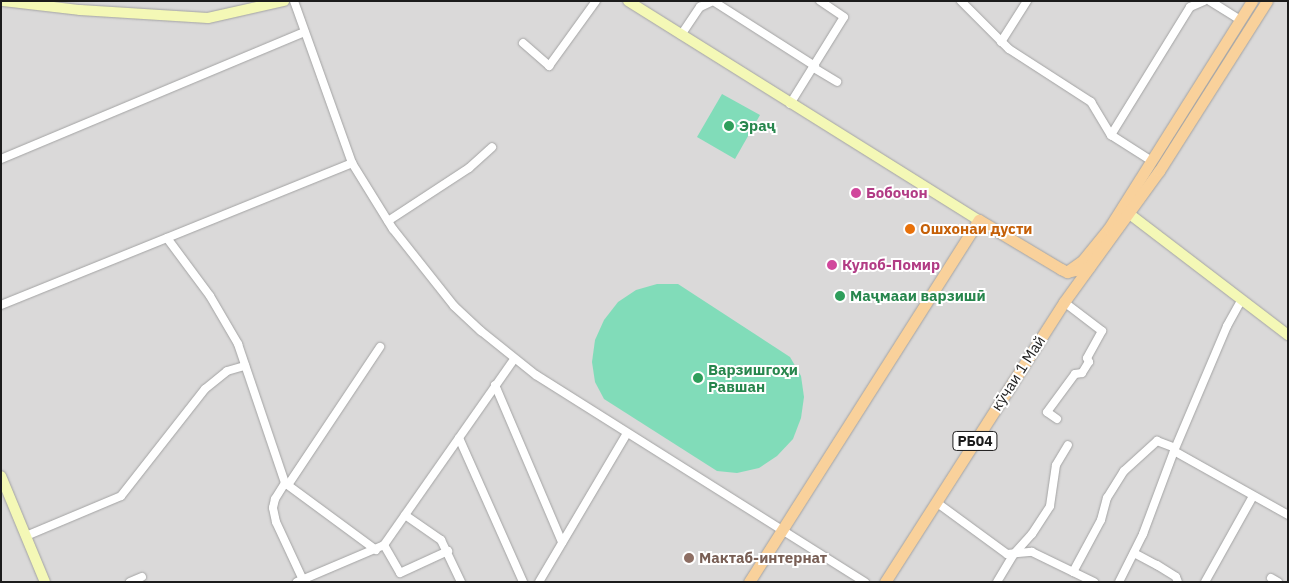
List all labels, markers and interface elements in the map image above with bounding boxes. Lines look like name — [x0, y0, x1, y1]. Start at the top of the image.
place label: Эраҷ — [739, 117, 776, 135]
marker: Эраҷ — [723, 120, 735, 132]
place label: Бобочон — [866, 184, 928, 202]
marker: Бобочон — [850, 187, 862, 199]
place label: Ошхонаи дусти — [920, 220, 1032, 238]
marker: Ошхонаи дусти — [904, 223, 916, 235]
place label: Кулоб-Помир — [842, 256, 940, 274]
marker: Кулоб-Помир — [826, 259, 838, 271]
place label: Маҷмааи варзишӣ — [850, 287, 986, 305]
marker: Маҷмааи варзишӣ — [834, 290, 846, 302]
street label: кӯчаи 1 Май — [987, 332, 1049, 414]
place label: Варзишгоҳи Равшан — [708, 360, 798, 395]
marker: Варзишгоҳи Равшан — [692, 372, 704, 384]
road number: РБ04 — [951, 430, 999, 452]
place label: Мактаб-интернат — [699, 549, 827, 567]
marker: Мактаб-интернат — [683, 552, 695, 564]

